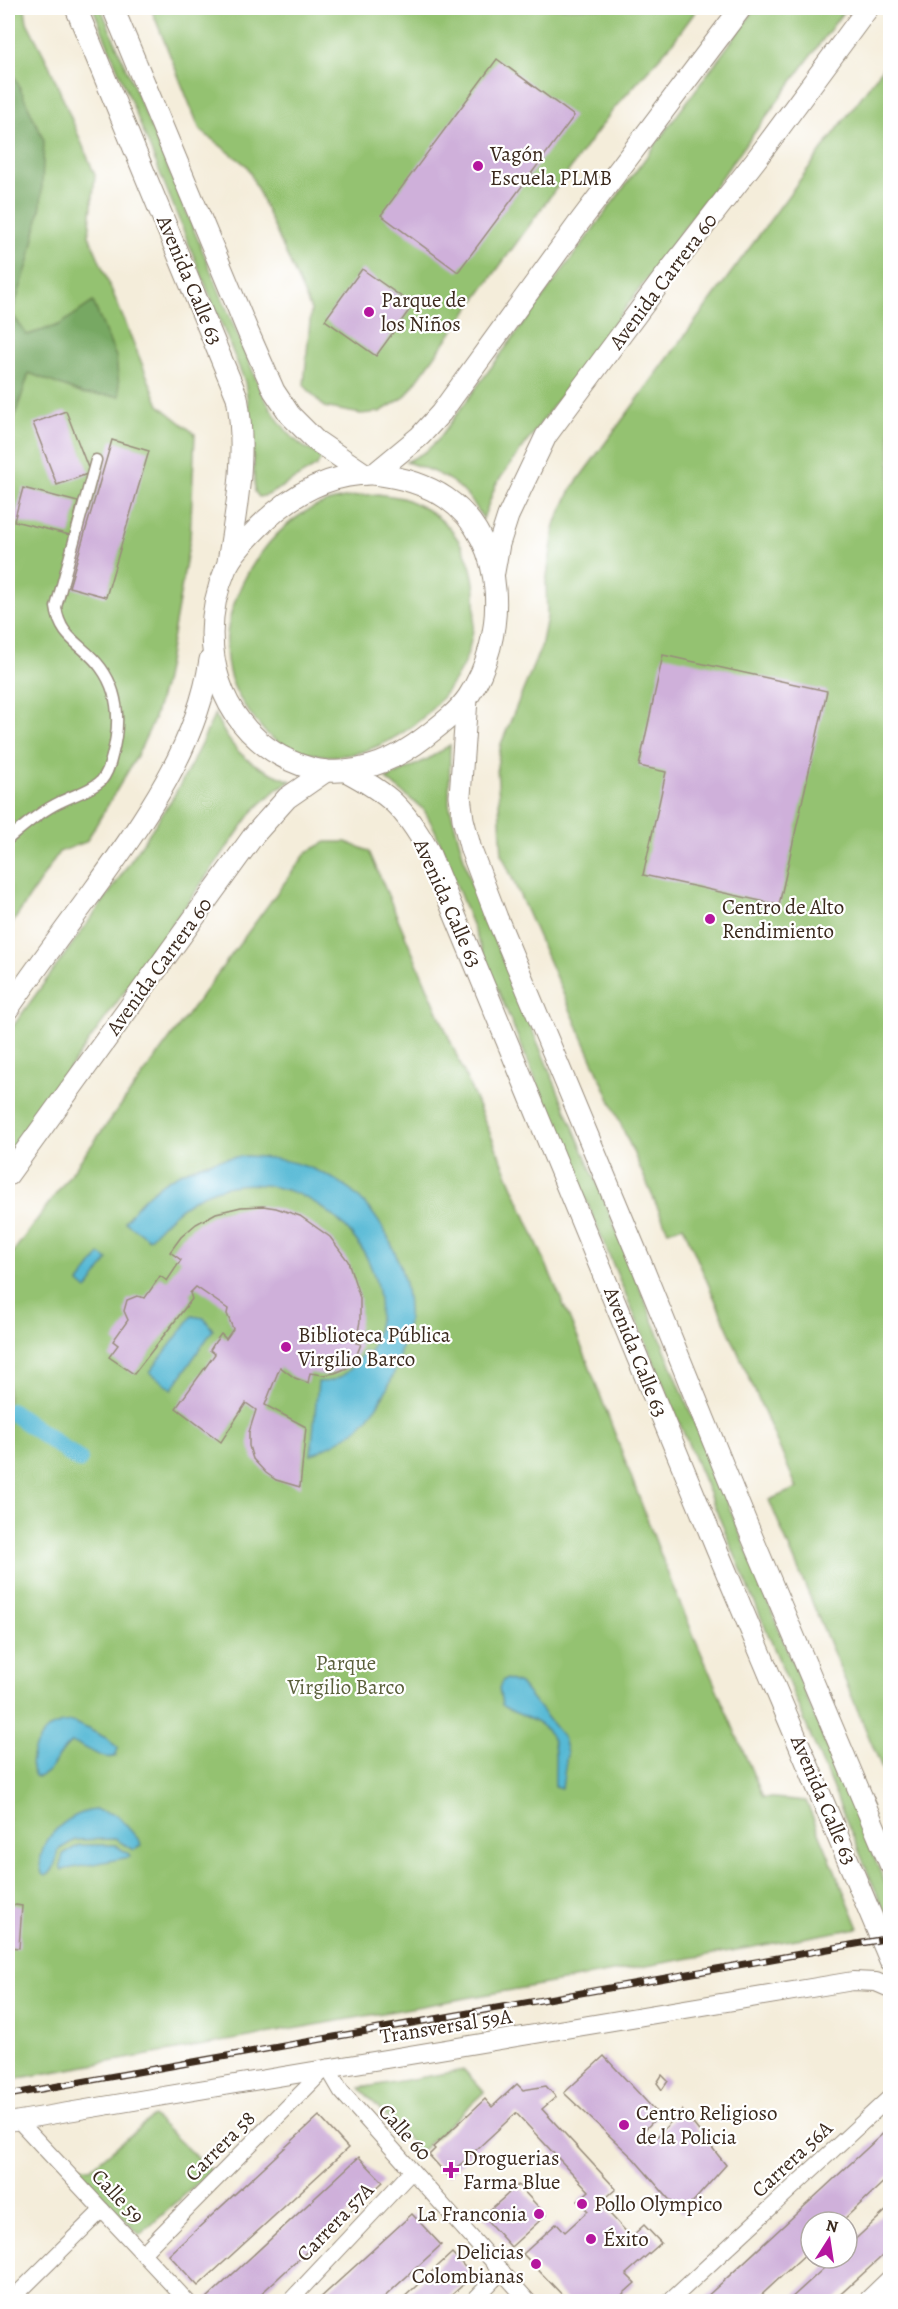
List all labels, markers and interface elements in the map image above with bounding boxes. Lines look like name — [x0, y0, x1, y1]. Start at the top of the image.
place label: Vagón Escuela PLMB — [489, 140, 612, 192]
marker: Vagón Escuela PLMB — [471, 159, 485, 173]
street label: Avenida Carrera 60 — [602, 207, 723, 356]
street label: Avenida Calle 63 — [150, 210, 230, 349]
place label: Parque de los Niños — [381, 286, 466, 338]
marker: Parque de los Niños — [362, 305, 376, 319]
street label: Avenida Calle 63 — [407, 833, 489, 972]
street label: Avenida Carrera 60 — [99, 892, 218, 1041]
place label: Centro de Alto Rendimiento — [722, 893, 844, 945]
marker: Centro de Alto Rendimiento — [703, 912, 717, 926]
street label: Avenida Calle 63 — [597, 1282, 675, 1421]
place label: Biblioteca Pública Virgilio Barco — [297, 1321, 451, 1373]
marker: Biblioteca Pública Virgilio Barco — [279, 1340, 293, 1354]
park label: Parque Virgilio Barco — [286, 1649, 405, 1701]
street label: Avenida Calle 63 — [784, 1730, 864, 1869]
street label: Transversal 59A — [378, 2002, 515, 2050]
street label: Calle 60 — [372, 2097, 438, 2167]
place label: Centro Religioso de la Policia — [636, 2099, 777, 2151]
street label: Carrera 58 — [179, 2105, 261, 2187]
street label: Carrera 56A — [746, 2114, 839, 2204]
marker: Centro Religioso de la Policia — [617, 2118, 631, 2132]
place label: Droguerias Farma Blue — [463, 2144, 561, 2196]
street label: Calle 59 — [85, 2163, 151, 2229]
marker: Droguerias Farma Blue — [444, 2163, 458, 2177]
street label: Carrera 57A — [290, 2176, 380, 2268]
place label: Pollo Olympico — [594, 2190, 723, 2218]
marker: Pollo Olympico — [575, 2197, 589, 2211]
place label: La Franconia — [417, 2200, 527, 2228]
marker: La Franconia — [532, 2207, 546, 2221]
north arrow — [799, 2210, 859, 2270]
text: N — [824, 2214, 840, 2238]
place label: Éxito — [603, 2225, 649, 2253]
marker: Éxito — [584, 2232, 598, 2246]
place label: Delicias Colombianas — [412, 2238, 524, 2290]
marker: Delicias Colombianas — [529, 2257, 543, 2271]

